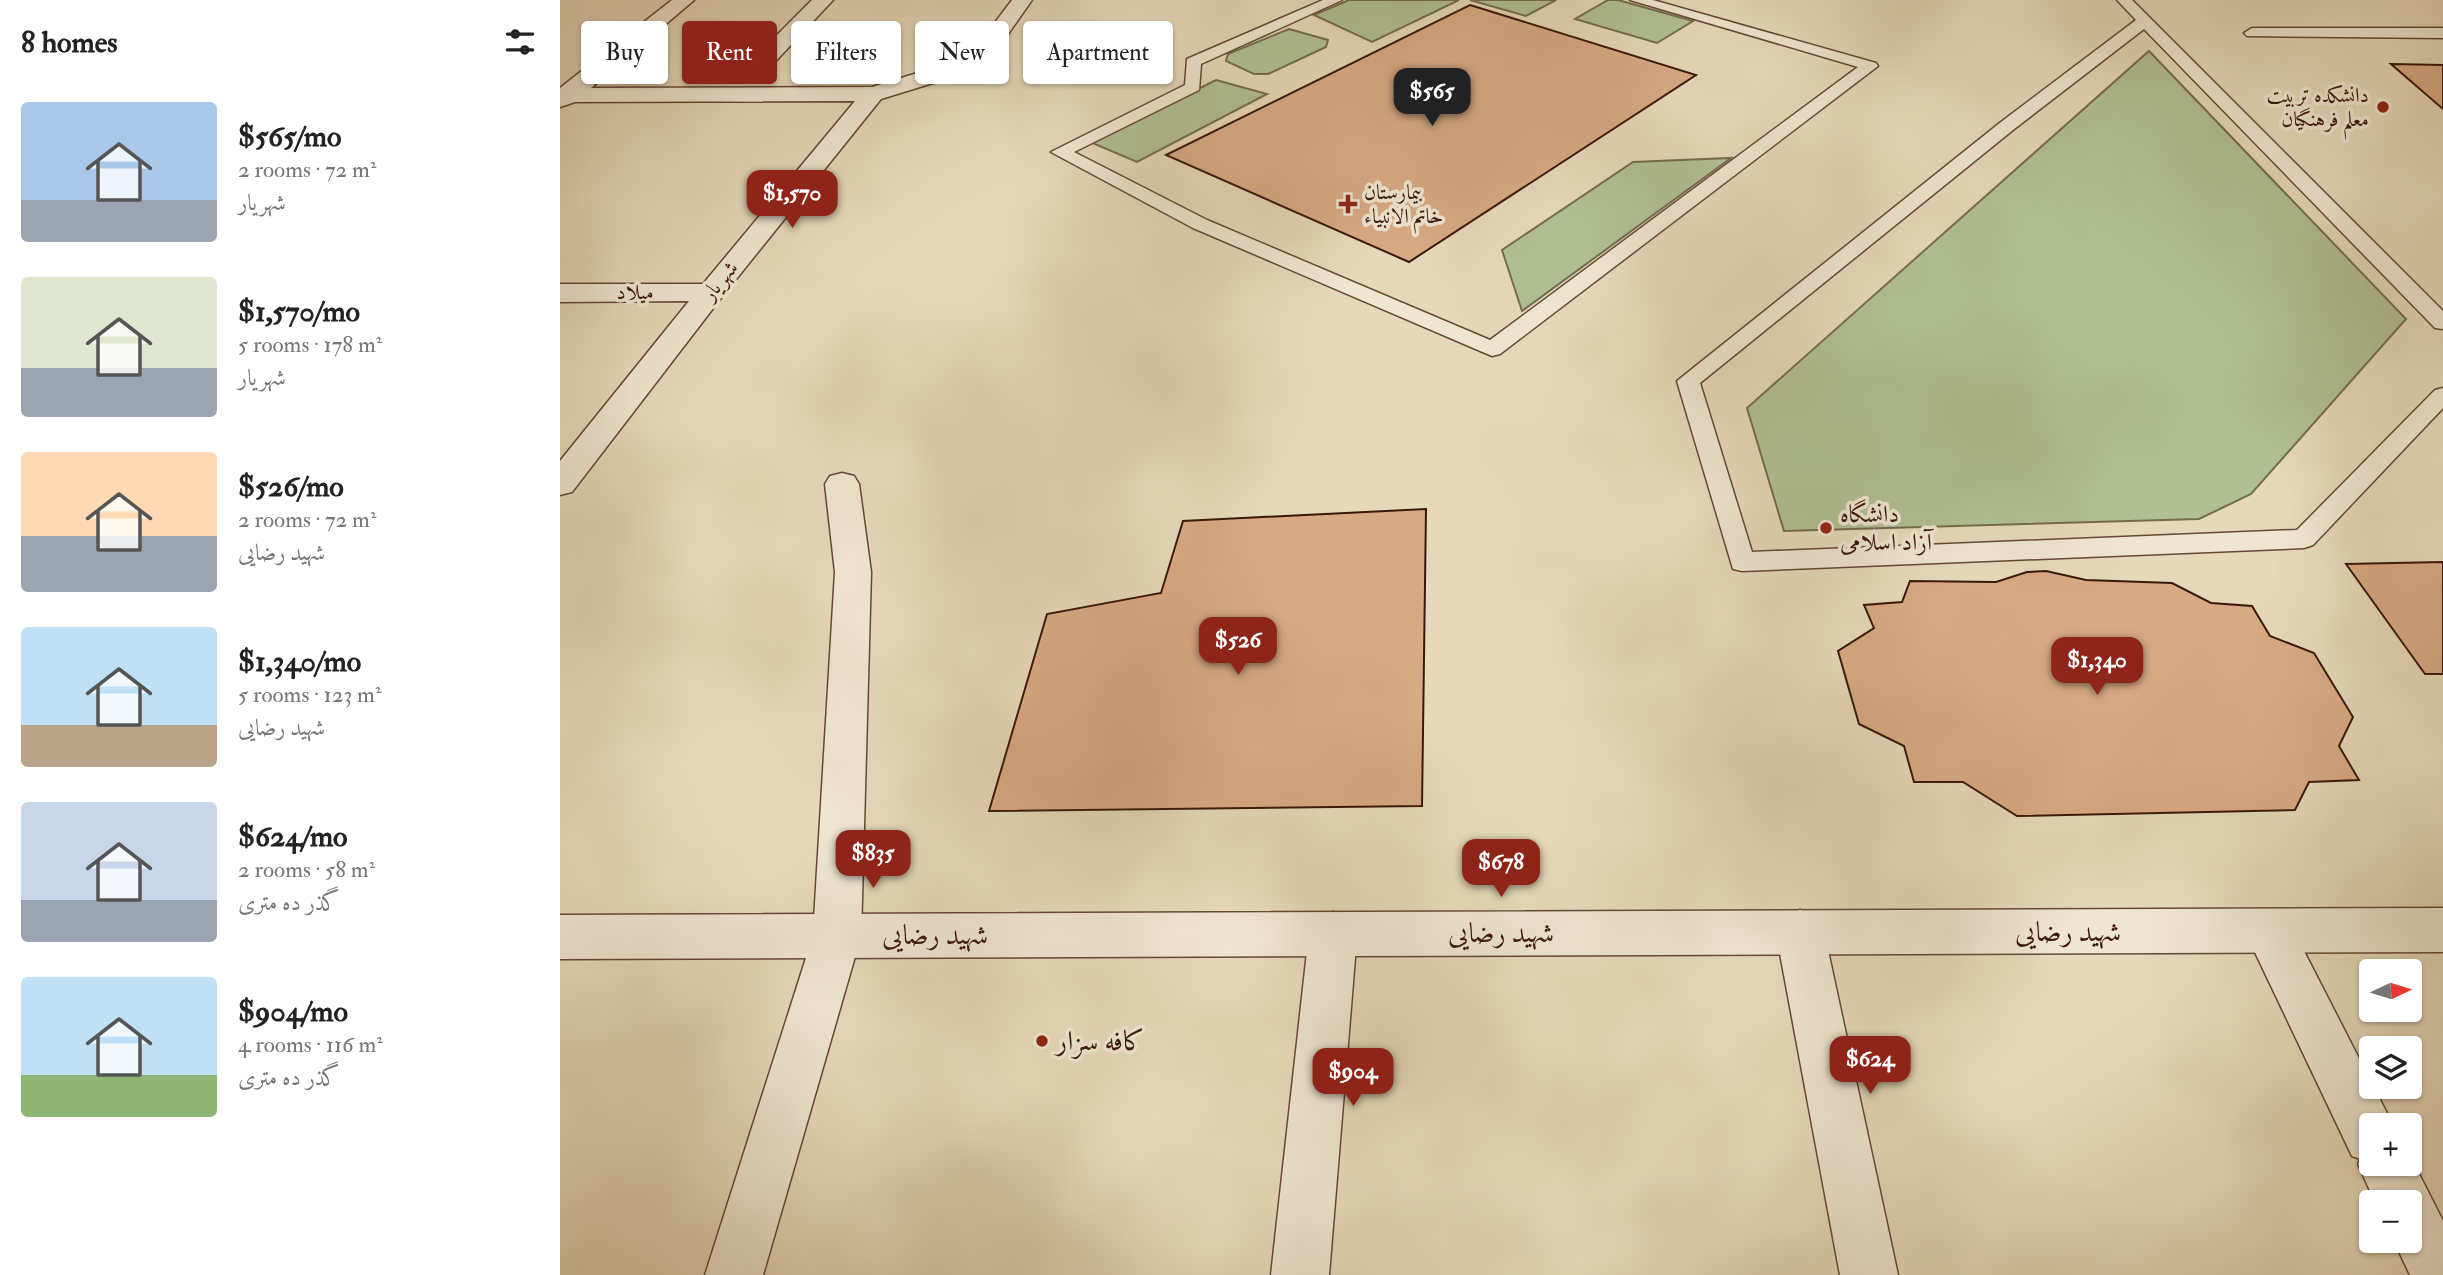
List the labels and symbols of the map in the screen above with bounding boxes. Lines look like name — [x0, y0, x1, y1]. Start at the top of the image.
pin: $565 — [1391, 68, 1473, 128]
place label: دانشکده تربیت معلم فرهنگیان — [2267, 82, 2369, 140]
marker: دانشکده تربیت معلم فرهنگیان — [2375, 99, 2391, 115]
pin: $1,570 — [735, 170, 849, 230]
place label: بیمارستان خاتم الانبیاء — [1364, 179, 1443, 234]
marker: بیمارستان خاتم الانبیاء — [1338, 194, 1358, 214]
street label: شهریار — [694, 255, 744, 308]
street label: میلاد — [616, 279, 654, 306]
place label: دانشگاه آزاد اسلامی — [1840, 499, 1935, 558]
marker: دانشگاه آزاد اسلامی — [1818, 520, 1834, 536]
pin: $526 — [1197, 618, 1279, 677]
pin: $1,340 — [2040, 638, 2154, 697]
pin: $835 — [832, 830, 914, 890]
pin: $678 — [1460, 839, 1542, 899]
street label: شهید رضایی — [2015, 915, 2121, 950]
street label: شهید رضایی — [1448, 916, 1554, 951]
street label: شهید رضایی — [882, 918, 988, 953]
north arrow — [2359, 959, 2422, 1022]
place label: کافه سزار — [1053, 1024, 1145, 1059]
marker: کافه سزار — [1034, 1033, 1050, 1049]
pin: $624 — [1829, 1036, 1911, 1096]
pin: $904 — [1312, 1048, 1394, 1108]

